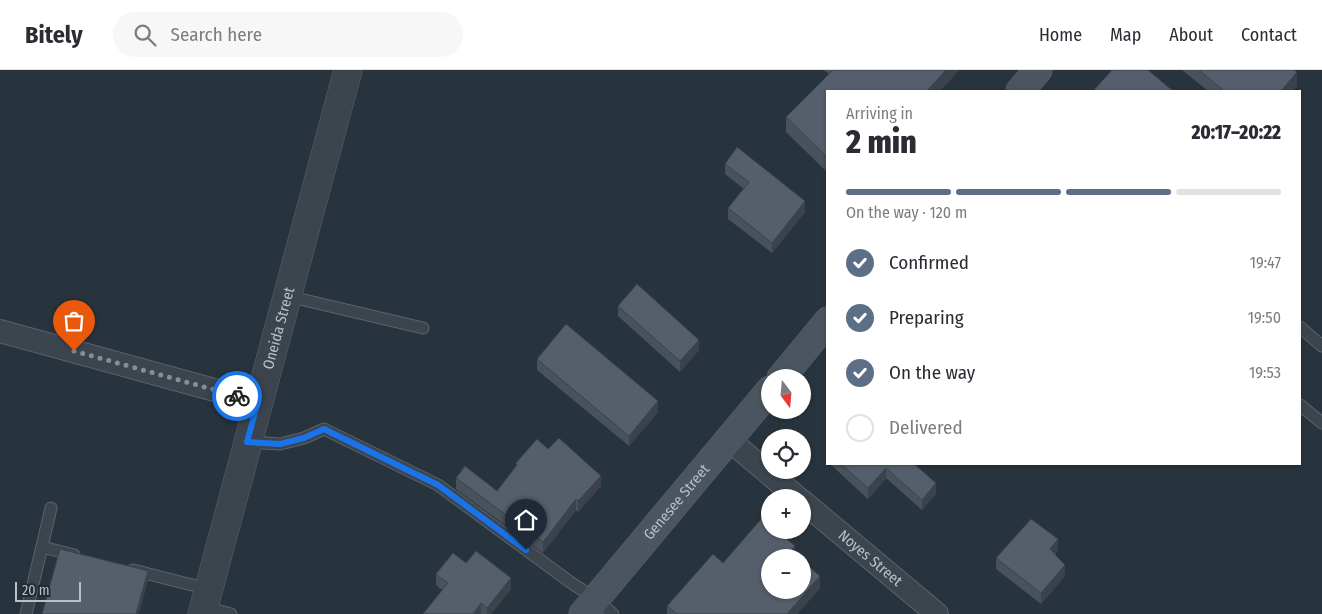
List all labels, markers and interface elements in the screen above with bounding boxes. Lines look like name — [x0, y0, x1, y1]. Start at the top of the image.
search box — [113, 12, 463, 57]
text: Bitely — [25, 21, 83, 49]
icon: search — [131, 21, 159, 49]
text: Search here — [171, 23, 262, 46]
text: Home — [1039, 24, 1082, 46]
text: Map — [1110, 24, 1141, 46]
text: About — [1169, 24, 1213, 46]
text: Contact — [1241, 24, 1297, 46]
text: Arriving in — [846, 104, 913, 123]
text: 20:17–20:22 — [1191, 121, 1281, 144]
text: 2 min — [846, 123, 917, 161]
text: On the way · 120 m — [846, 203, 967, 222]
icon: check — [846, 249, 874, 277]
text: Confirmed — [889, 251, 969, 274]
text: 19:47 — [1250, 253, 1281, 272]
street label: Oneida Street — [259, 285, 298, 371]
pin — [53, 300, 95, 351]
icon: check — [846, 304, 874, 332]
text: Preparing — [889, 306, 964, 329]
icon: bag — [60, 307, 88, 335]
text: 19:50 — [1248, 308, 1281, 327]
icon: check — [846, 359, 874, 387]
text: On the way — [889, 361, 975, 384]
text: 19:53 — [1249, 363, 1281, 382]
north arrow — [761, 369, 811, 419]
map controls — [761, 369, 811, 599]
courier — [212, 371, 262, 421]
icon: bike — [223, 382, 251, 410]
text: Delivered — [889, 416, 963, 439]
button: locate — [761, 429, 811, 479]
street label: Genesee Street — [640, 460, 713, 543]
button: + — [761, 489, 811, 539]
pin — [505, 499, 547, 550]
icon: home — [512, 506, 540, 534]
street label: Noyes Street — [835, 526, 906, 590]
button: − — [761, 549, 811, 599]
scale bar — [15, 579, 81, 602]
text: 20 m — [22, 582, 50, 599]

